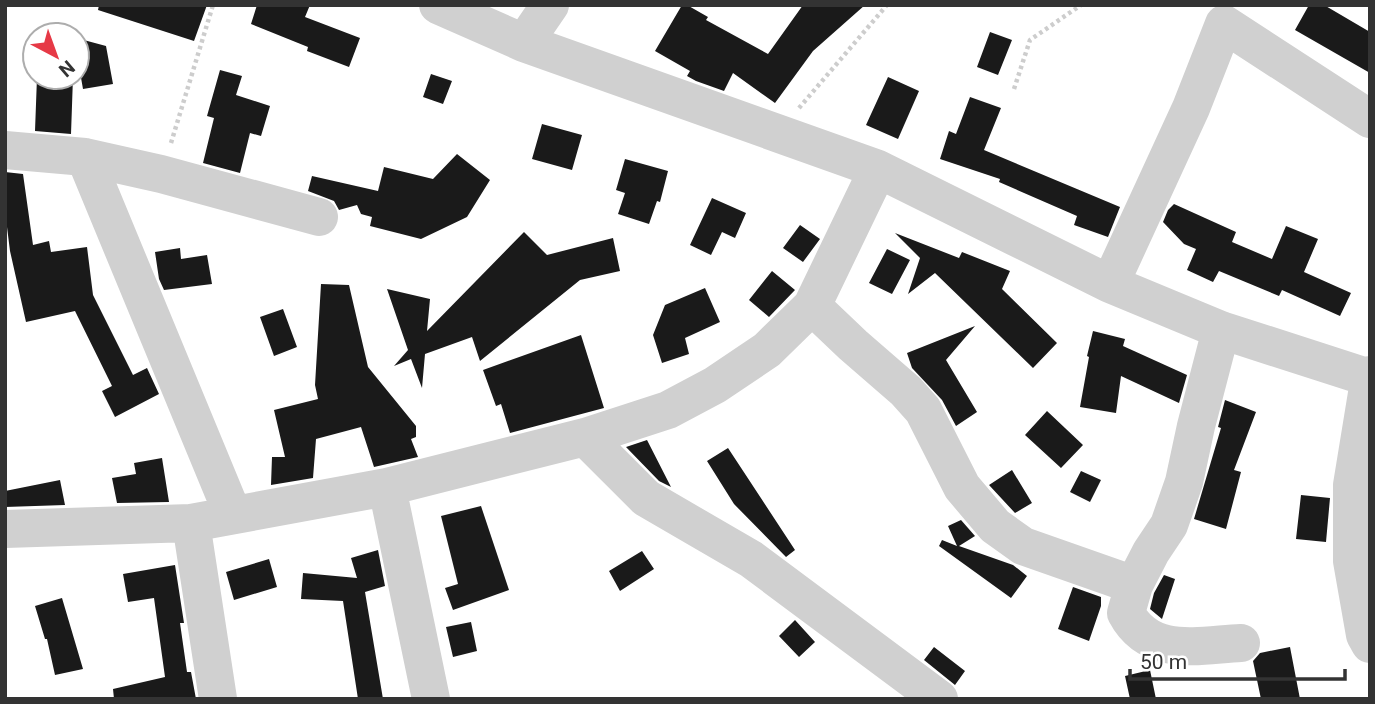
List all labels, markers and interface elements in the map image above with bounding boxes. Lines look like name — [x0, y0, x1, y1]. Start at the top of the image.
north arrow — [21, 21, 91, 91]
text: N — [54, 55, 79, 82]
scale bar — [1130, 638, 1345, 682]
text: 50 m — [1140, 650, 1187, 674]

